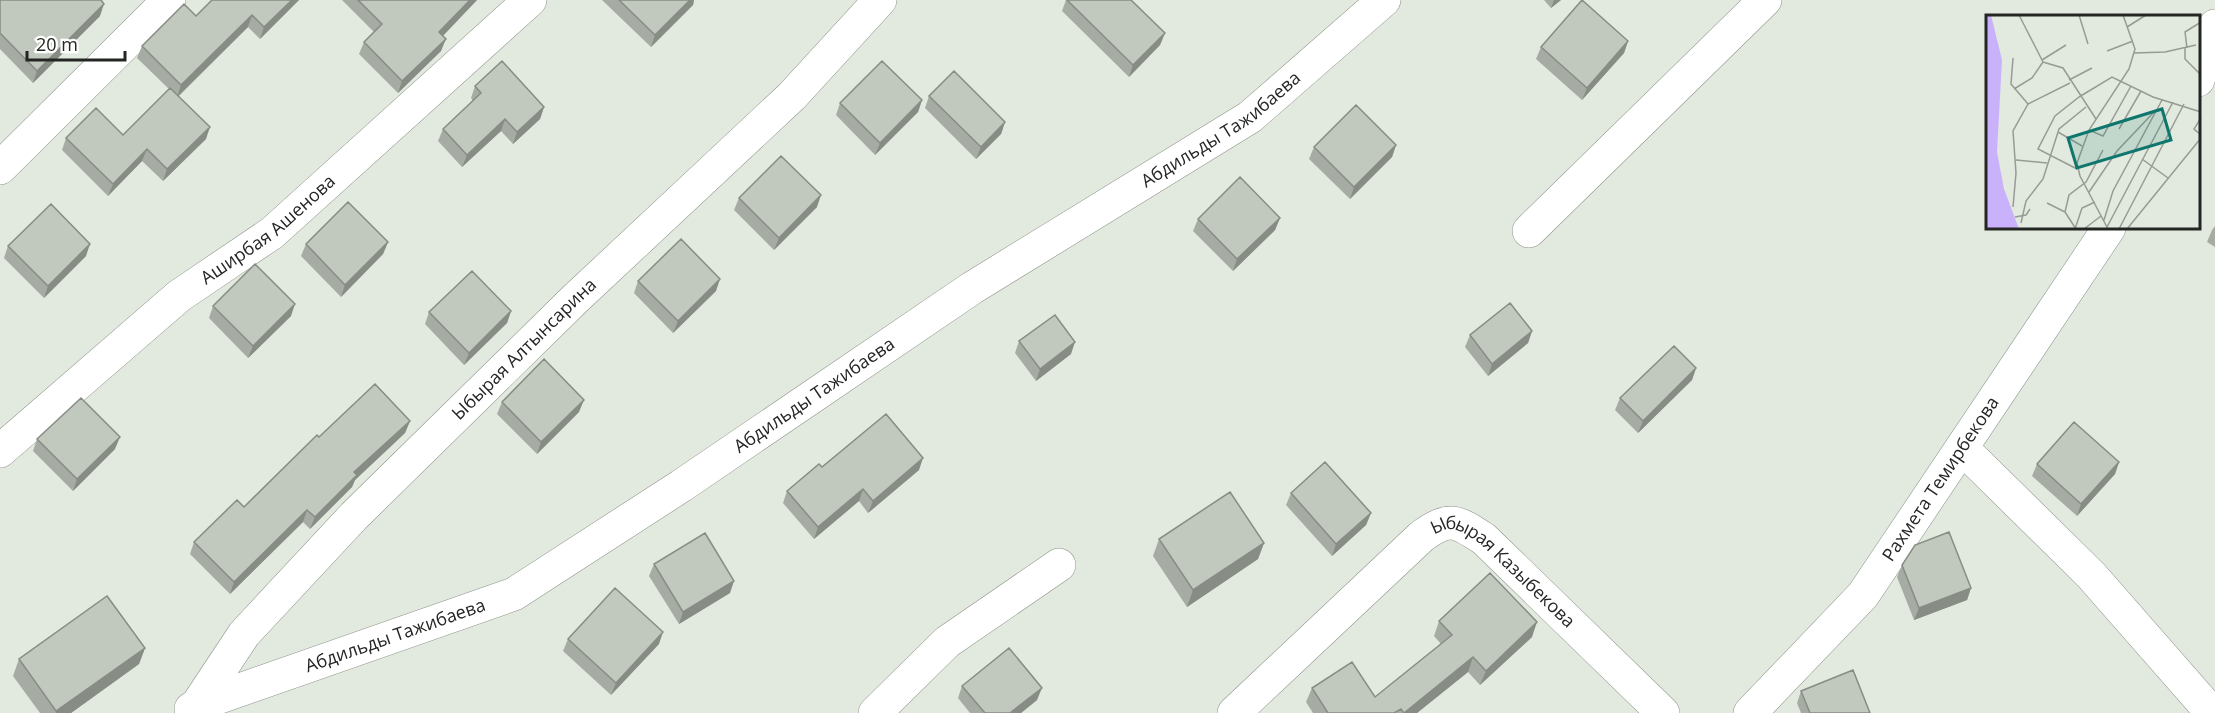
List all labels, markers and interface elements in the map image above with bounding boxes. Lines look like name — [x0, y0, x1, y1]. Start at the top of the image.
inset map — [1986, 15, 2200, 230]
scale bar — [27, 24, 124, 62]
text: 20 m — [36, 32, 78, 56]
street label: Абдильды Тажибаева — [1136, 65, 1305, 192]
street label: Аширбая Ашенова — [195, 169, 340, 289]
street label: Ыбырая Алтынсарина — [446, 272, 601, 425]
street label: Абдильды Тажибаева — [729, 331, 899, 458]
street label: Рахмета Темирбекова — [1876, 391, 2004, 566]
street label: Ыбырая Казыбекова — [1426, 510, 1581, 632]
street label: Абдильды Тажибаева — [301, 592, 488, 677]

